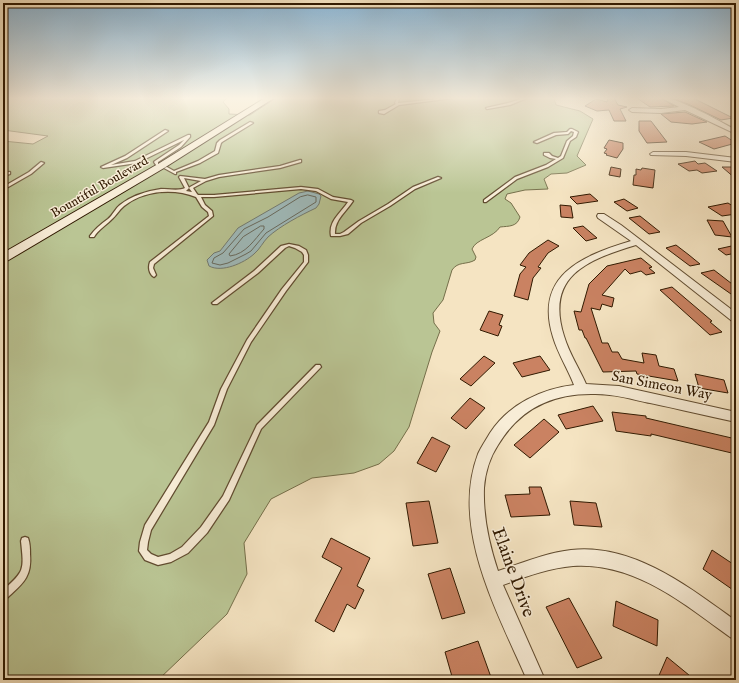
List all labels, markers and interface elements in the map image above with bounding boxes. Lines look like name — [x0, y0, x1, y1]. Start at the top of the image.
street label: Bountiful Boulevard — [48, 152, 152, 222]
street label: San Simeon Way — [610, 366, 714, 405]
street label: Elaine Drive — [486, 525, 539, 620]

